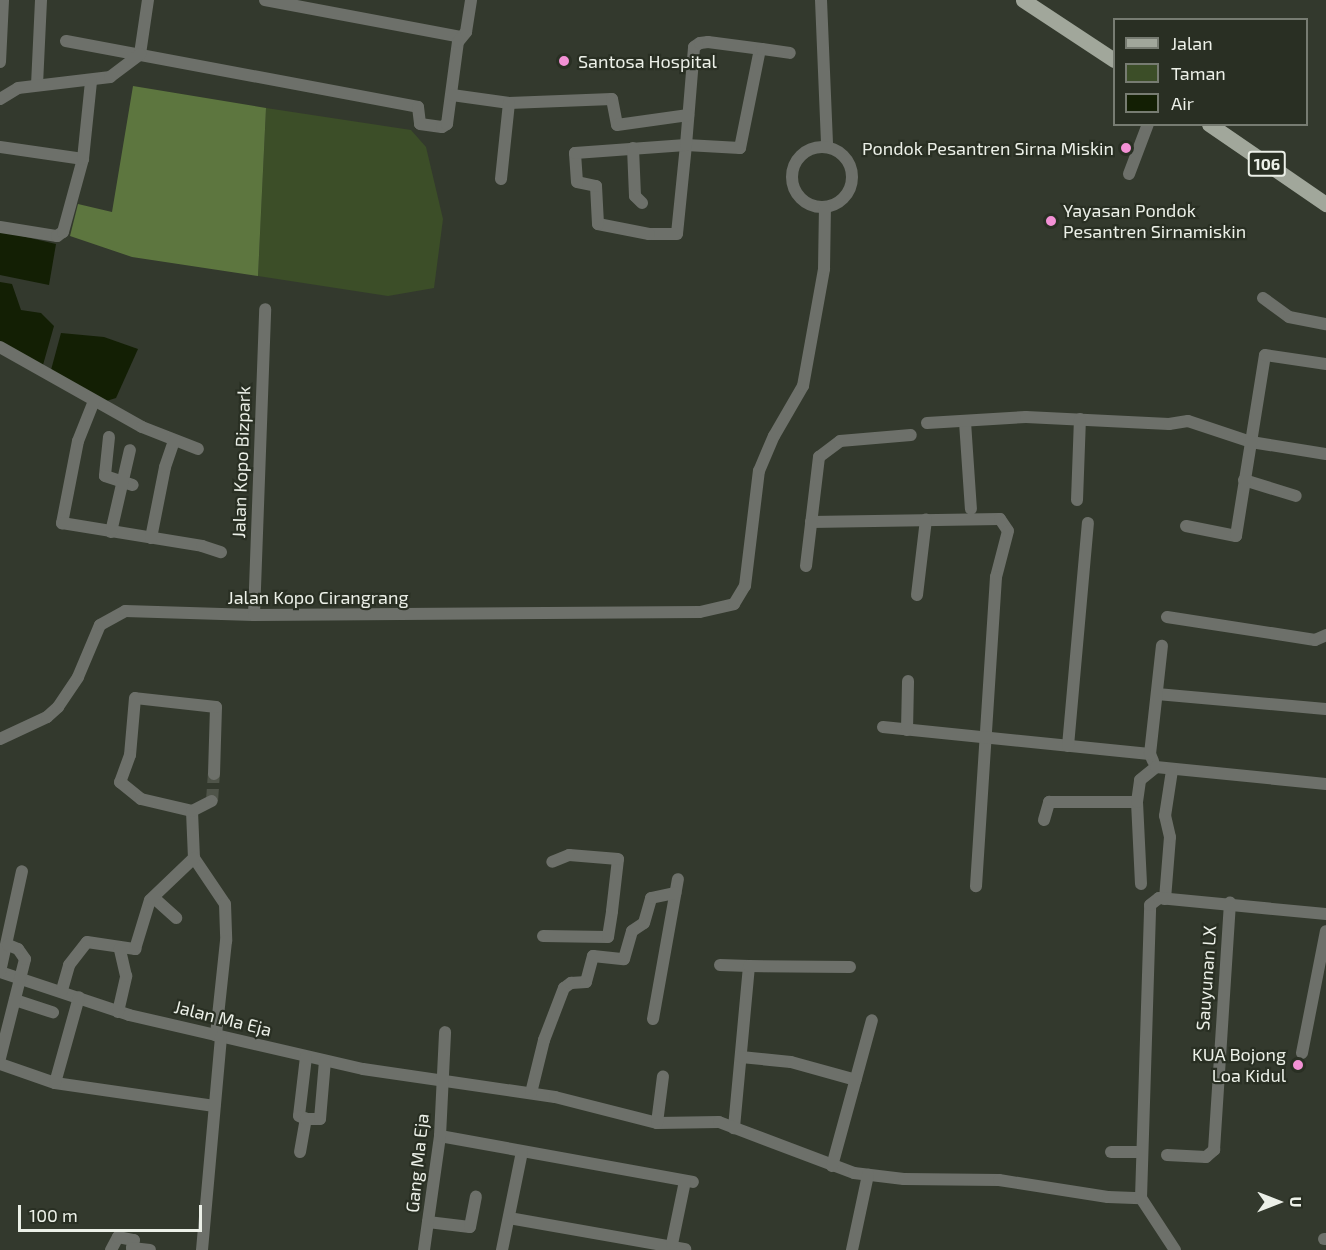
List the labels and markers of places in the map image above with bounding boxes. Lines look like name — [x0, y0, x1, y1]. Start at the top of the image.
place label: Santosa Hospital — [578, 50, 717, 72]
marker: Santosa Hospital — [555, 52, 573, 70]
place label: Pondok Pesantren Sirna Miskin — [862, 137, 1114, 159]
marker: Pondok Pesantren Sirna Miskin — [1119, 141, 1133, 155]
place label: Yayasan Pondok Pesantren Sirnamiskin — [1063, 200, 1246, 242]
marker: Yayasan Pondok Pesantren Sirnamiskin — [1044, 214, 1058, 228]
place label: KUA Bojong Loa Kidul — [1192, 1044, 1286, 1086]
marker: KUA Bojong Loa Kidul — [1291, 1058, 1305, 1072]

